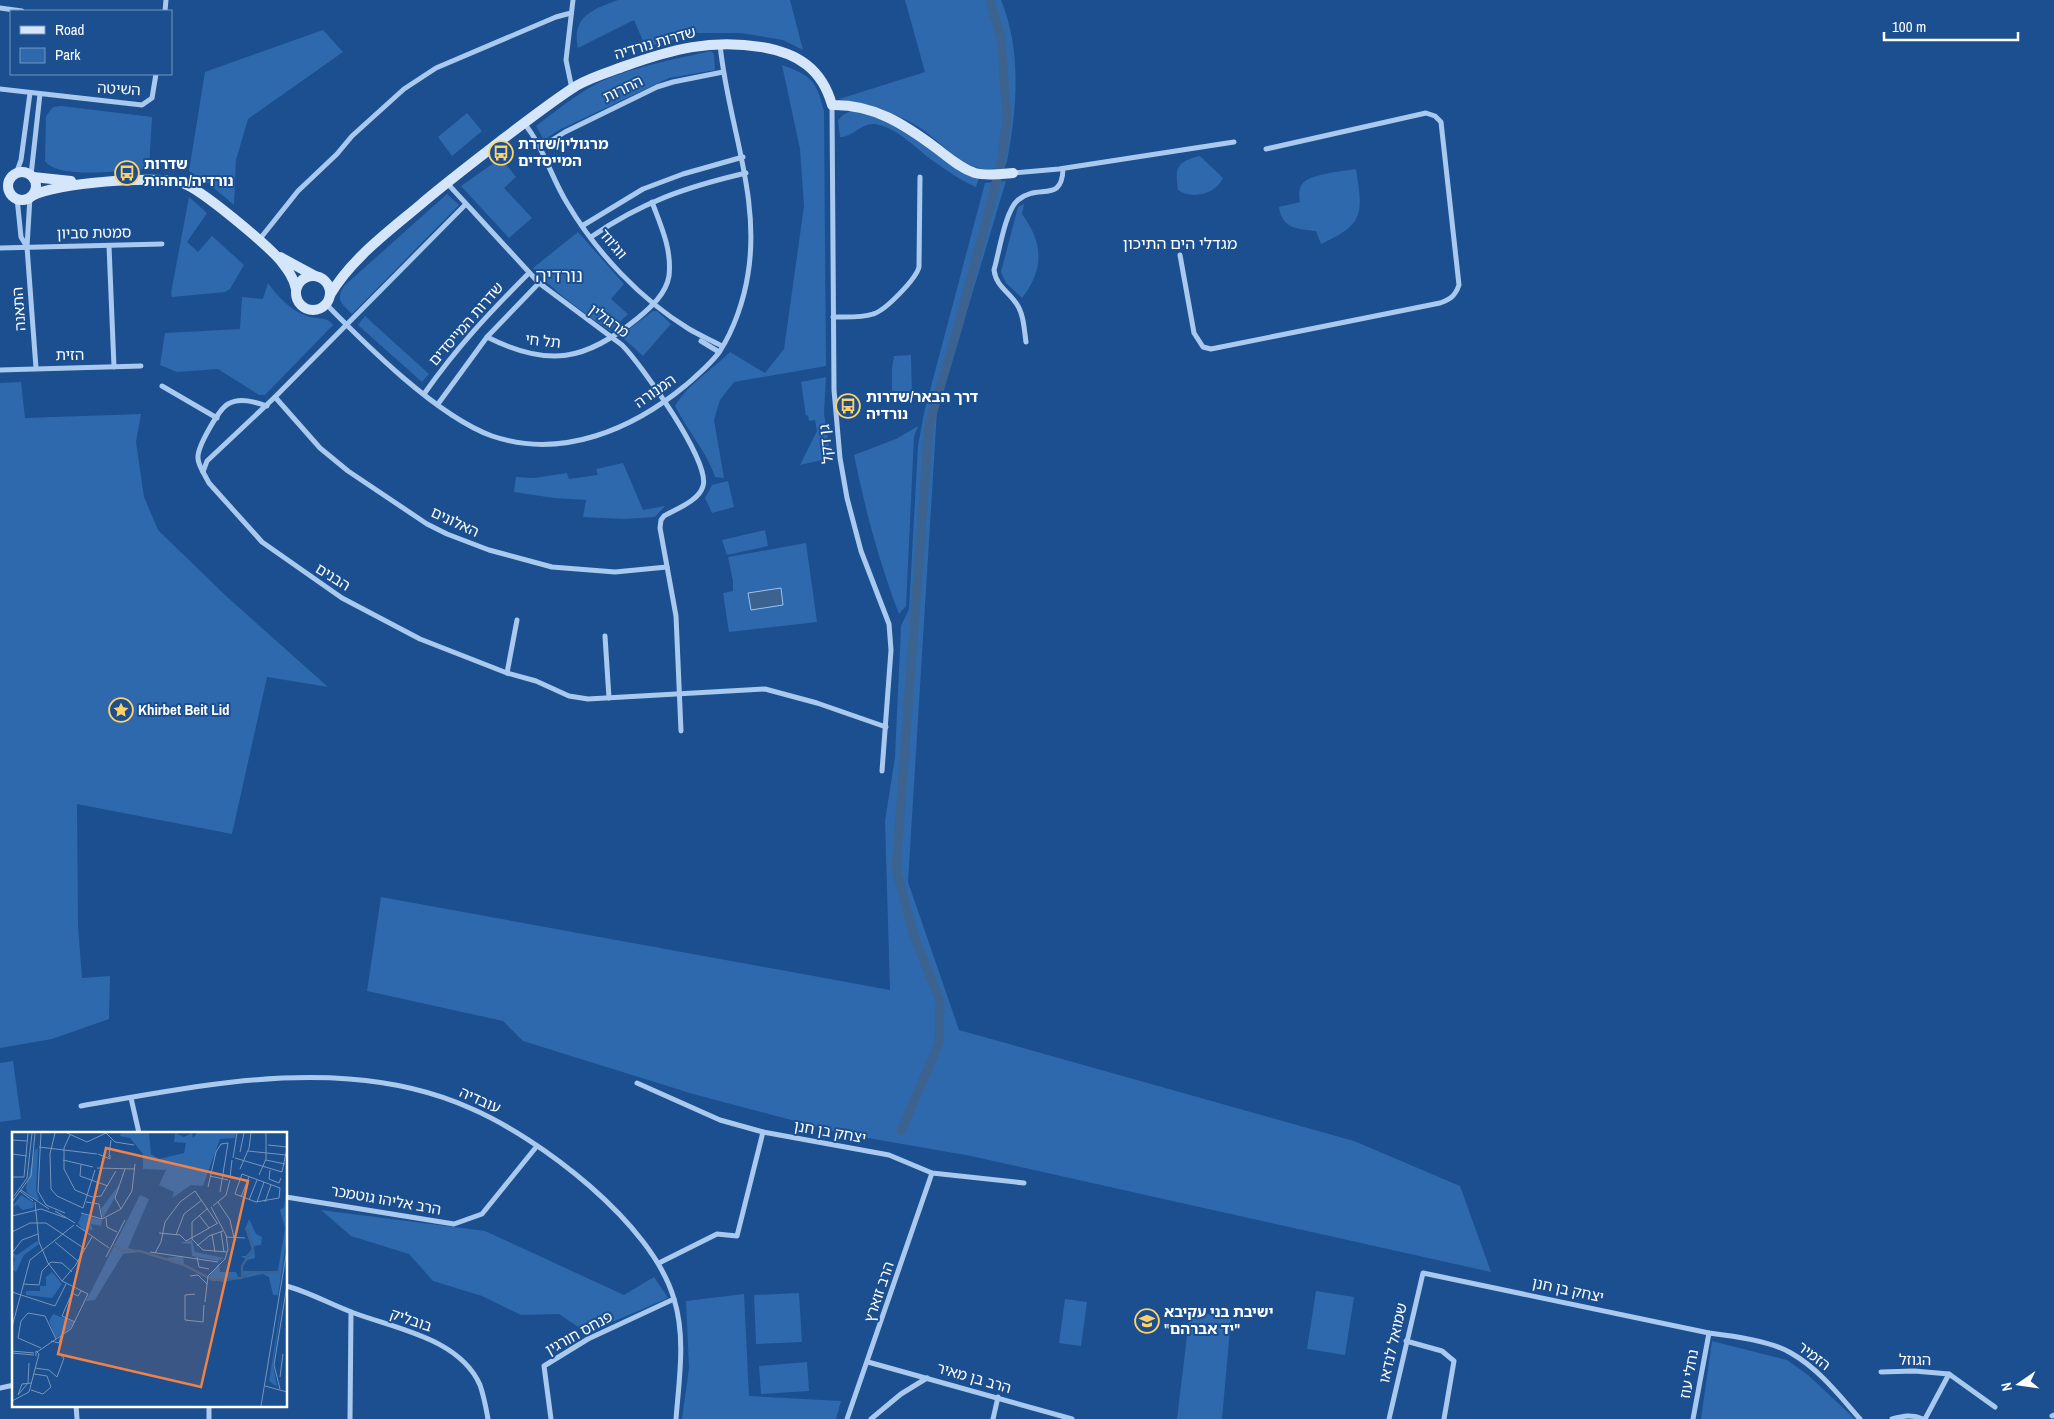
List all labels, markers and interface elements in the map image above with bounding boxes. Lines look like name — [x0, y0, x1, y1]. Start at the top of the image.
legend — [10, 10, 172, 75]
scale bar — [1884, 10, 2018, 42]
text: 100 m — [1892, 16, 1926, 37]
text: Road — [55, 19, 84, 40]
street label: שדרות נורדיה — [612, 21, 698, 64]
text: Park — [55, 44, 81, 65]
street label: החרות — [599, 70, 646, 107]
street label: השיטה — [97, 77, 141, 100]
place label: מרגולין/שדרת המייסדים — [518, 133, 609, 171]
bus stop icon: מרגולין/שדרת המייסדים — [488, 140, 514, 166]
place label: שדרות נורדיה/החרות — [144, 153, 234, 191]
bus stop icon: שדרות נורדיה/החרות — [114, 160, 140, 186]
street label: סמטת סביון — [56, 221, 132, 244]
street label: ווג'ווד — [594, 224, 632, 264]
district label: מגדלי הים התיכון — [1123, 232, 1237, 254]
district label: נורדיה — [535, 263, 583, 288]
street label: שדרות המייסדים — [423, 277, 508, 370]
street label: התאנה — [6, 286, 31, 332]
street label: מרגולין — [585, 299, 634, 342]
street label: תל חי — [524, 328, 562, 353]
street label: הזית — [55, 344, 85, 365]
street label: המנורה — [630, 369, 680, 413]
place label: דרך הבאר/שדרות נורדיה — [866, 386, 979, 424]
bus stop icon: דרך הבאר/שדרות נורדיה — [835, 393, 861, 419]
street label: גן דקל — [813, 423, 838, 465]
street label: האלונים — [428, 501, 483, 542]
street label: הבנים — [312, 558, 355, 595]
place icon: Khirbet Beit Lid — [108, 697, 134, 723]
place label: Khirbet Beit Lid — [138, 699, 230, 720]
street label: עובדיה — [456, 1081, 504, 1118]
street label: יצחק בן חנן — [792, 1115, 868, 1148]
inset map — [12, 1132, 288, 1406]
street label: הרב אליהו גוטמכר — [329, 1179, 443, 1220]
street label: הרב זוארץ — [858, 1258, 899, 1325]
street label: יצחק בן חנן — [1530, 1272, 1606, 1307]
place label: ישיבת בני עקיבא "יד אברהם" — [1164, 1301, 1274, 1339]
street label: שמואל לנדאו — [1373, 1301, 1412, 1385]
street label: בובליק — [387, 1303, 435, 1337]
street label: פנחס חורגין — [541, 1305, 616, 1360]
school or university icon: ישיבת בני עקיבא "יד אברהם" — [1134, 1308, 1160, 1334]
street label: הזמיר — [1794, 1336, 1835, 1375]
street label: נחלי עוז — [1674, 1348, 1703, 1400]
street label: הגוזל — [1899, 1349, 1931, 1370]
street label: הרב בן מאיר — [934, 1357, 1014, 1398]
north arrow — [1994, 1359, 2044, 1409]
text: N — [1997, 1381, 2016, 1393]

